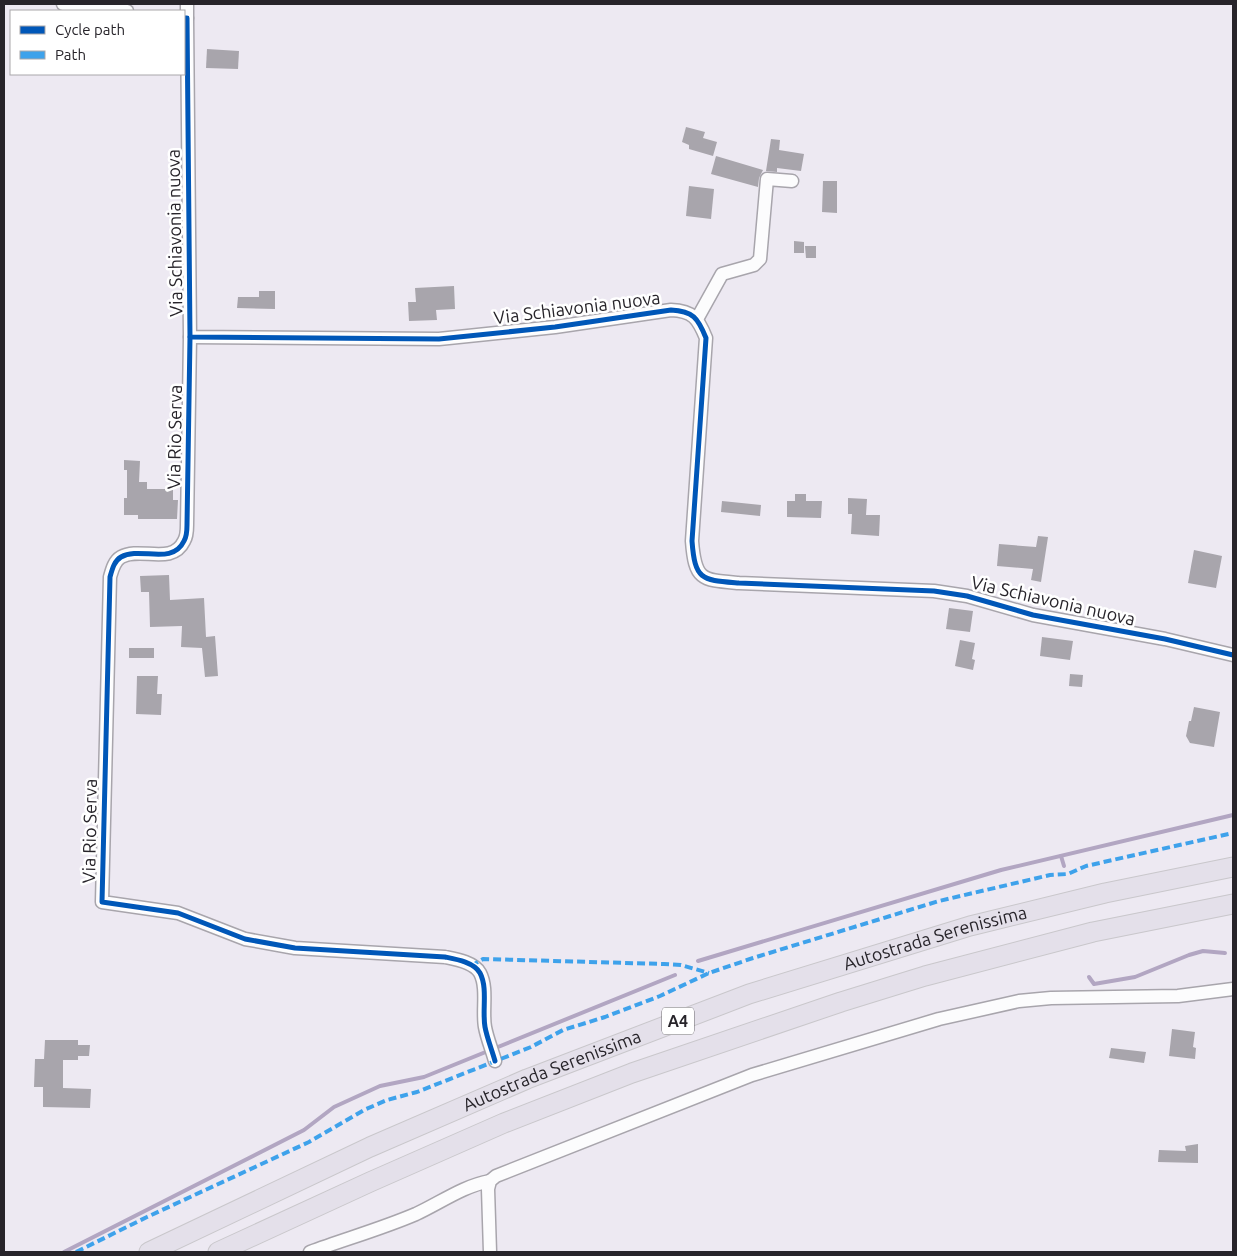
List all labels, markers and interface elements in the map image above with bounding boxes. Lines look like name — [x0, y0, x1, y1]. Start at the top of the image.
legend — [10, 10, 185, 75]
text: Cycle path — [55, 21, 125, 38]
text: Path — [55, 46, 86, 63]
street label: Via Schiavonia nuova — [163, 149, 185, 317]
street label: Via Schiavonia nuova — [492, 287, 661, 327]
street label: Via Rio Serva — [163, 385, 185, 489]
street label: Via Schiavonia nuova — [969, 571, 1137, 629]
street label: Via Rio Serva — [78, 779, 100, 883]
street label: Autostrada Serenissima — [841, 901, 1029, 973]
road number: A4 — [662, 1008, 694, 1034]
street label: Autostrada Serenissima — [460, 1025, 643, 1115]

